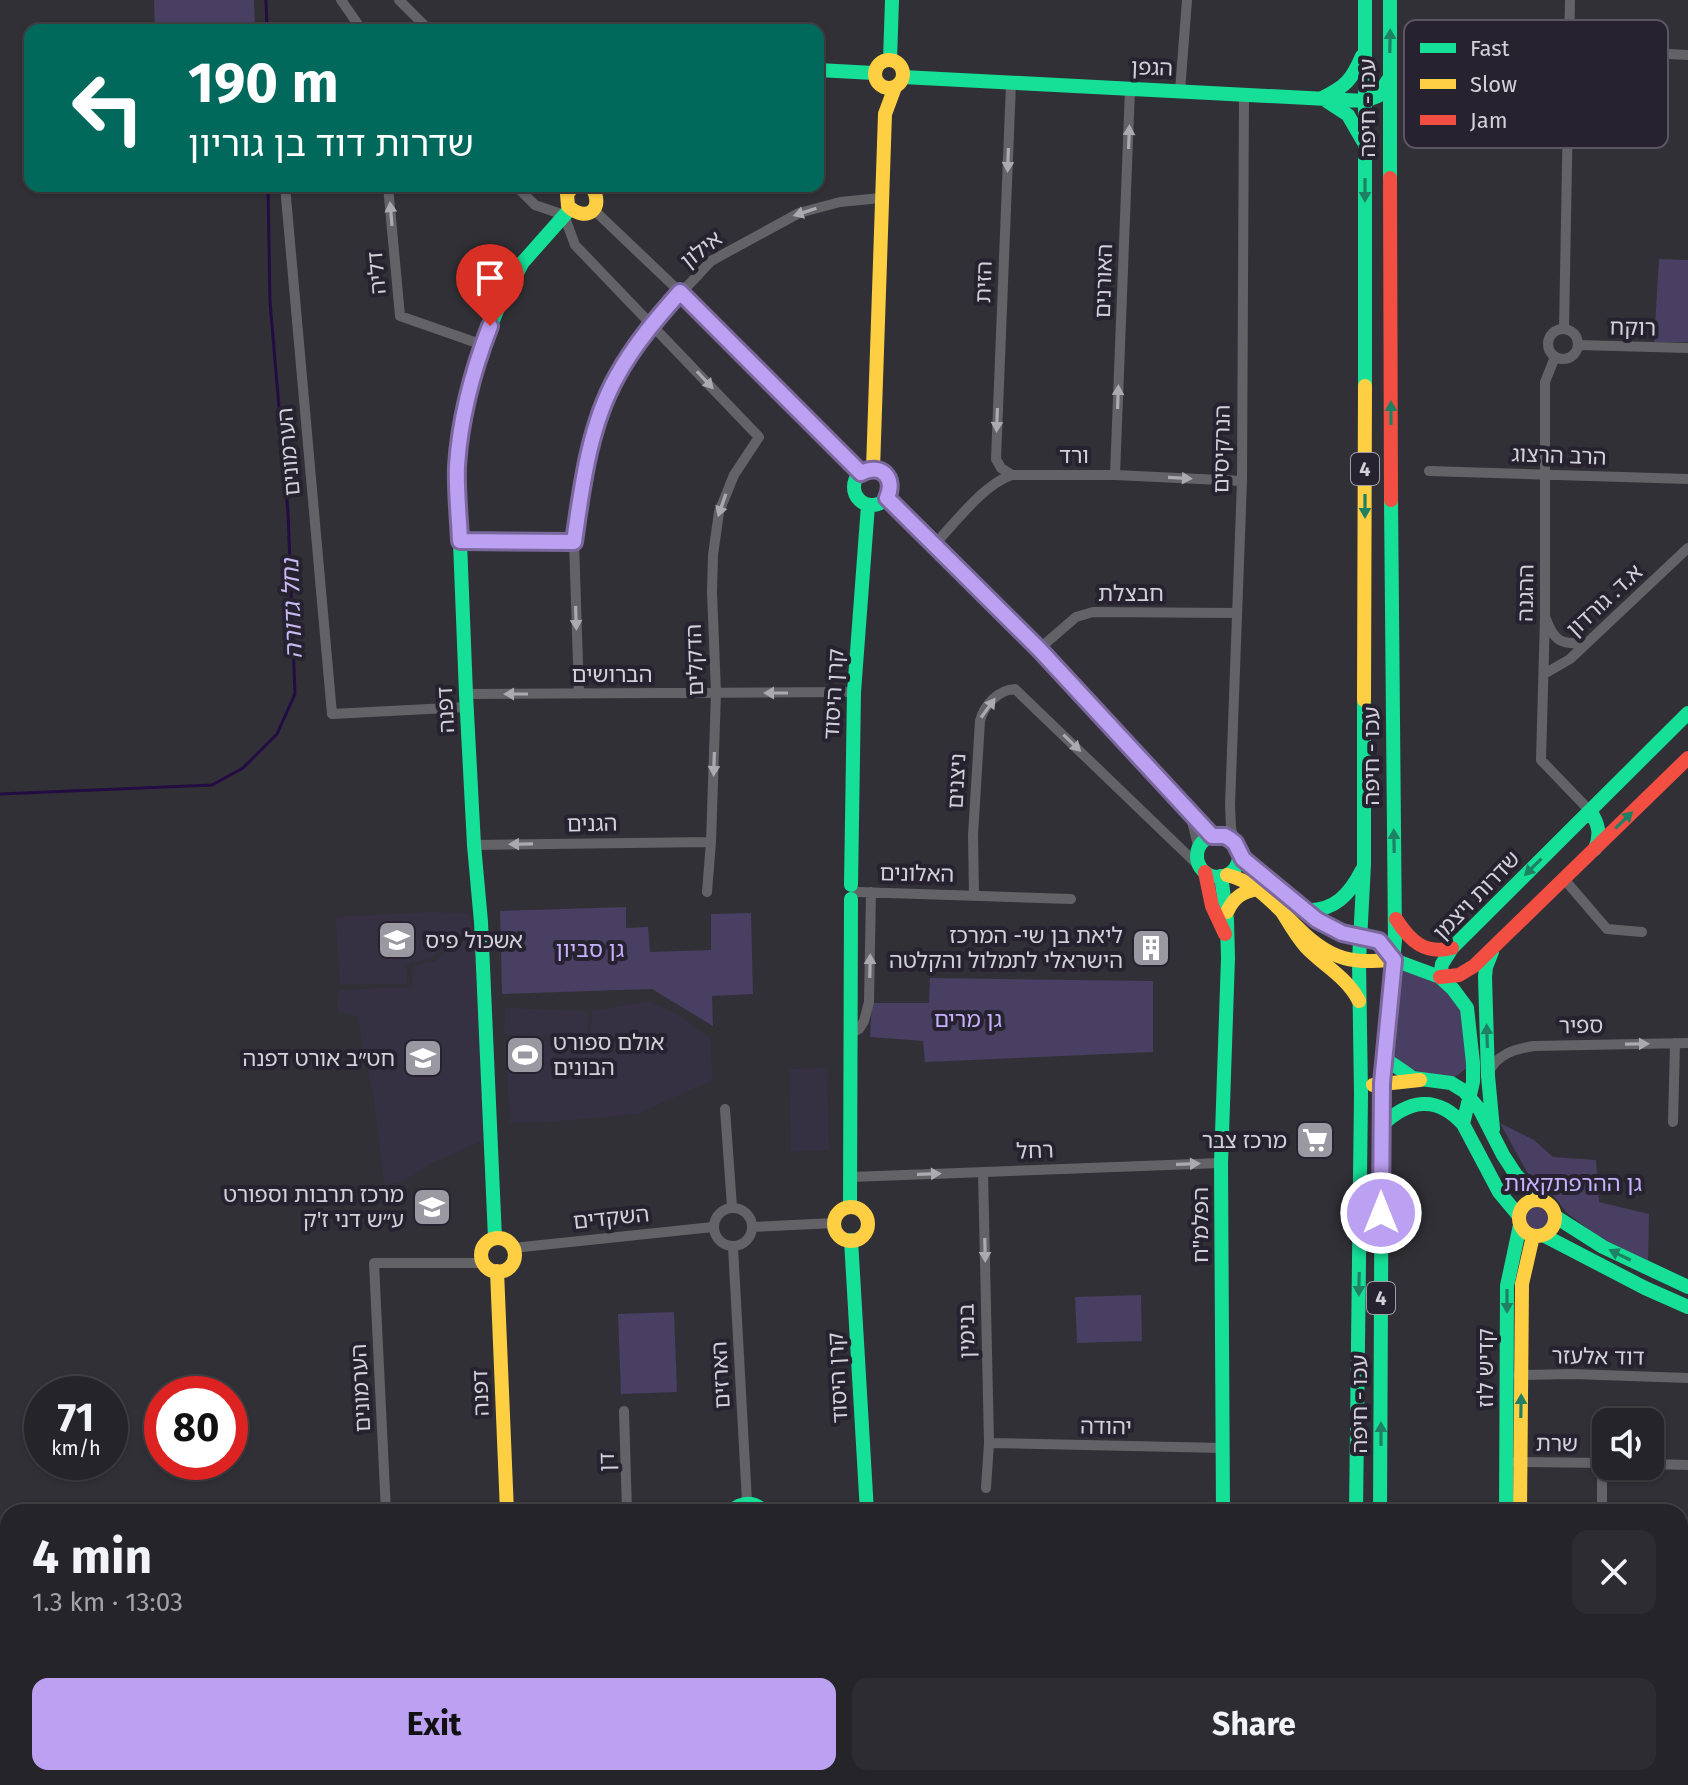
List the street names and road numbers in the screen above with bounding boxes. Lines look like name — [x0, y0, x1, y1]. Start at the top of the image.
street label: הגפן — [1131, 53, 1173, 82]
street label: עכו - חיפה — [1354, 58, 1381, 158]
street label: אילון — [675, 225, 728, 274]
street label: האורנים — [1089, 243, 1118, 319]
street label: דליה — [361, 250, 392, 296]
street label: הזית — [969, 260, 998, 304]
street label: רוקח — [1610, 314, 1656, 341]
street label: הנרקיסים — [1207, 404, 1236, 494]
street label: הערמונים — [271, 407, 306, 497]
street label: הרב הרצוג — [1511, 440, 1607, 471]
street label: ורד — [1059, 442, 1089, 469]
road number: 4 — [1351, 453, 1379, 485]
street label: א.ד. גורדון — [1561, 558, 1648, 642]
street label: ההגנה — [1511, 564, 1540, 622]
street label: חבצלת — [1098, 580, 1164, 607]
street label: הדקלים — [680, 624, 709, 696]
street label: קרן היסוד — [818, 648, 849, 740]
street label: הברושים — [572, 661, 652, 688]
street label: דפנה — [431, 686, 460, 734]
street label: עכו - חיפה — [1358, 706, 1385, 806]
street label: ניצנים — [942, 753, 971, 810]
street label: הגנים — [566, 810, 618, 837]
street label: שדרות ויצמן — [1427, 845, 1525, 945]
street label: האלונים — [879, 859, 955, 888]
street label: ספיר — [1558, 1012, 1604, 1039]
street label: רחל — [1016, 1136, 1054, 1165]
street label: הפלמ"ח — [1187, 1187, 1214, 1263]
street label: השקדים — [572, 1200, 650, 1235]
road number: 4 — [1367, 1282, 1395, 1314]
street label: בנימין — [953, 1303, 980, 1359]
street label: קדיש לוז — [1472, 1328, 1499, 1408]
street label: קרן היסוד — [822, 1332, 853, 1424]
street label: הארזים — [705, 1341, 736, 1409]
street label: דוד אלעזר — [1551, 1342, 1645, 1371]
street label: הערמונים — [345, 1343, 376, 1433]
street label: עכו - חיפה — [1346, 1354, 1373, 1454]
street label: דפנה — [466, 1369, 495, 1417]
street label: יהודה — [1080, 1413, 1132, 1440]
street label: שרת — [1536, 1430, 1578, 1457]
street label: דן — [593, 1452, 620, 1472]

